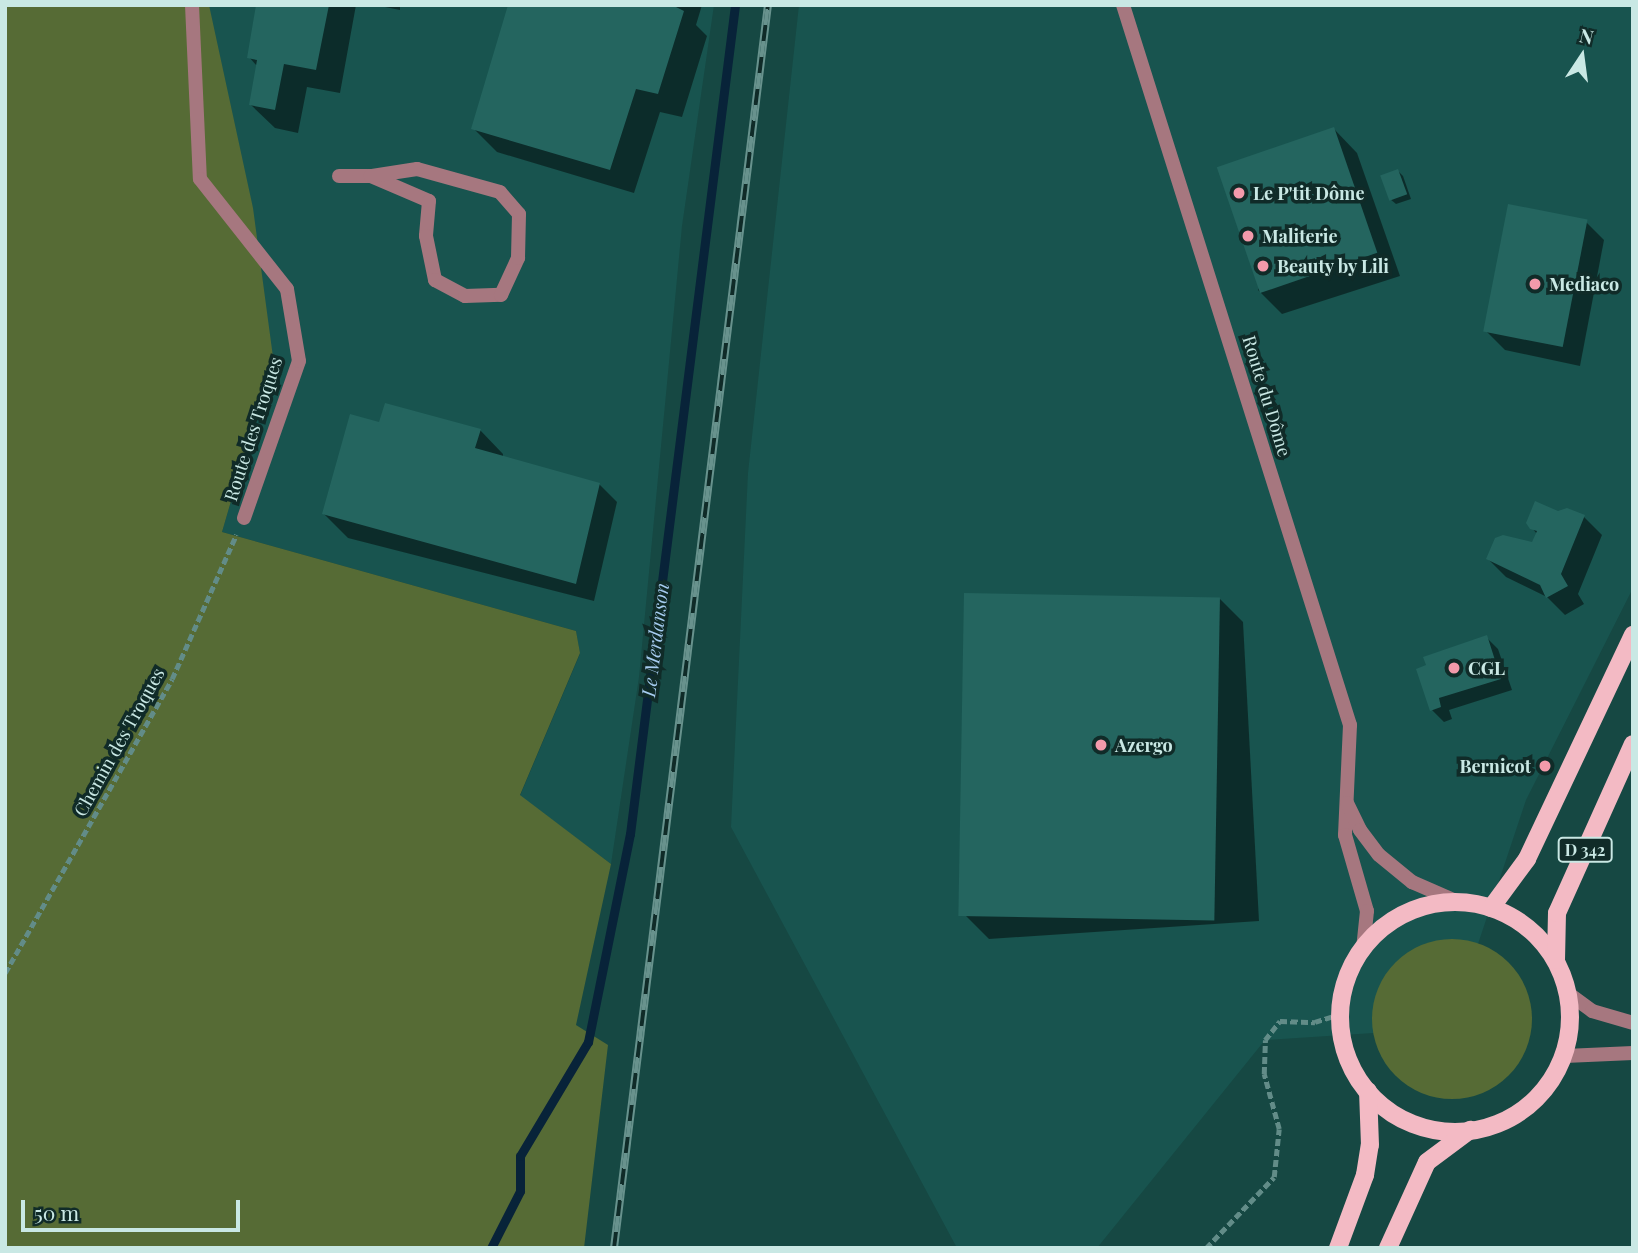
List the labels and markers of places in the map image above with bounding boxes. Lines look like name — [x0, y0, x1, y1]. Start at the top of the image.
place label: Le P'tit Dôme — [1253, 182, 1365, 204]
marker: Le P'tit Dôme — [1231, 185, 1247, 201]
place label: Maliterie — [1262, 225, 1338, 247]
marker: Maliterie — [1240, 228, 1256, 244]
place label: Beauty by Lili — [1277, 255, 1390, 277]
marker: Beauty by Lili — [1255, 258, 1271, 274]
place label: Mediaco — [1549, 273, 1619, 295]
marker: Mediaco — [1527, 276, 1543, 292]
place label: CGL — [1468, 657, 1505, 679]
marker: CGL — [1446, 660, 1462, 676]
place label: Azergo — [1115, 734, 1173, 756]
marker: Azergo — [1093, 737, 1109, 753]
place label: Bernicot — [1459, 755, 1531, 777]
marker: Bernicot — [1537, 758, 1553, 774]

